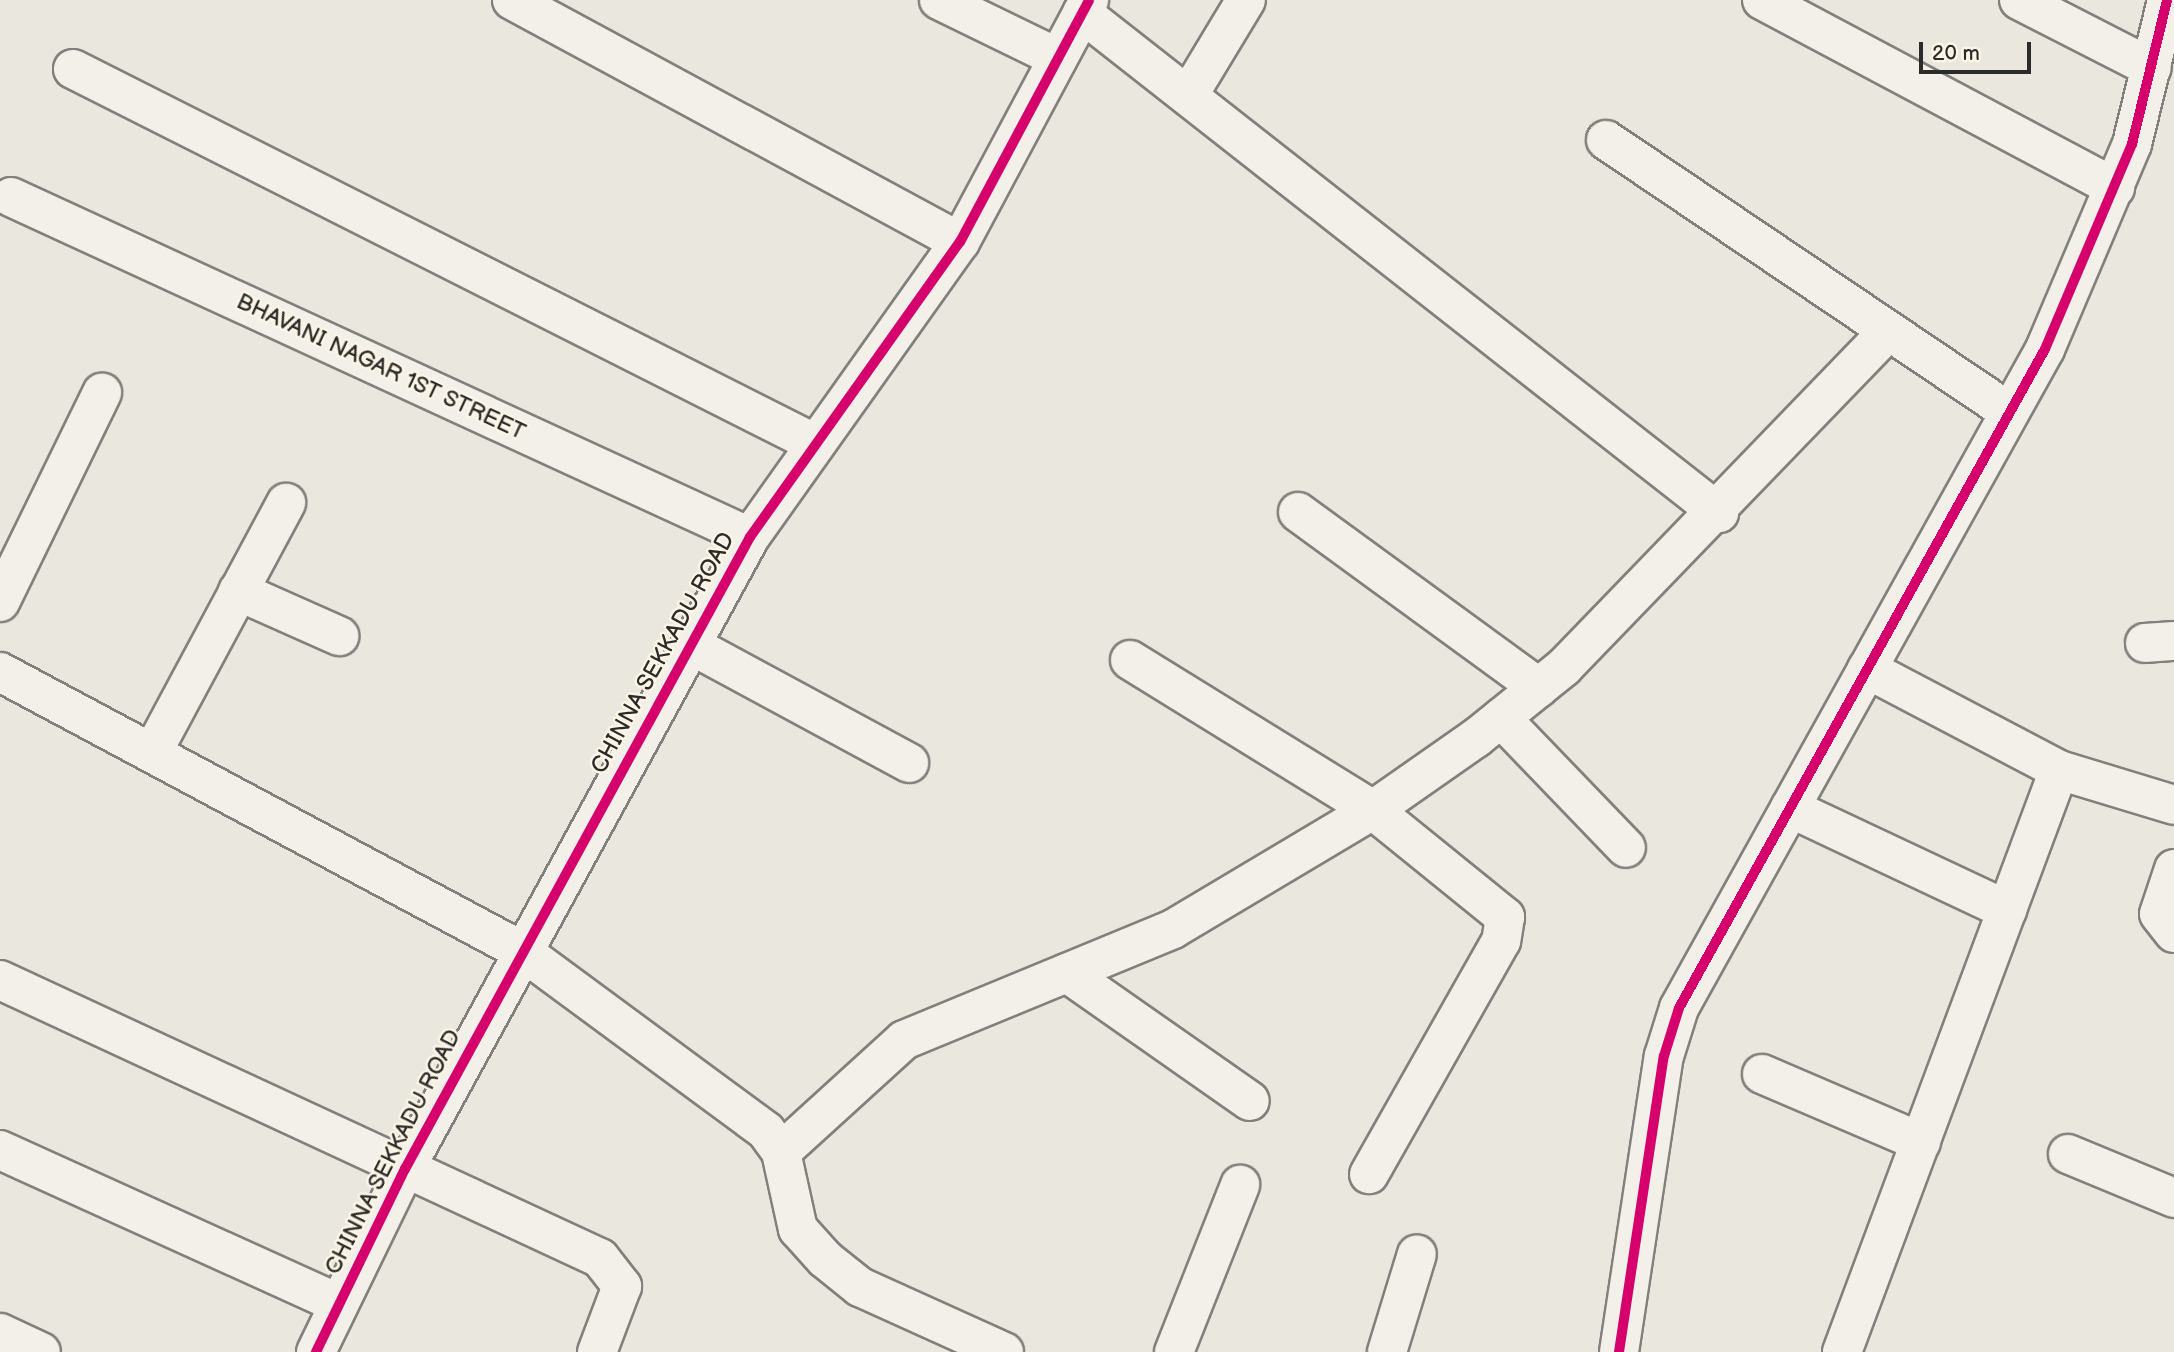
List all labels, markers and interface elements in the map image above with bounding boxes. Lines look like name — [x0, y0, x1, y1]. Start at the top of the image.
scale bar — [1922, 28, 2034, 72]
text: 20 m — [1932, 41, 1980, 66]
street label: BHAVANI NAGAR 1ST STREET — [232, 288, 530, 446]
street label: CHINNA SEKKADU ROAD — [585, 527, 741, 779]
street label: CHINNA SEKKADU ROAD — [319, 1025, 467, 1279]

